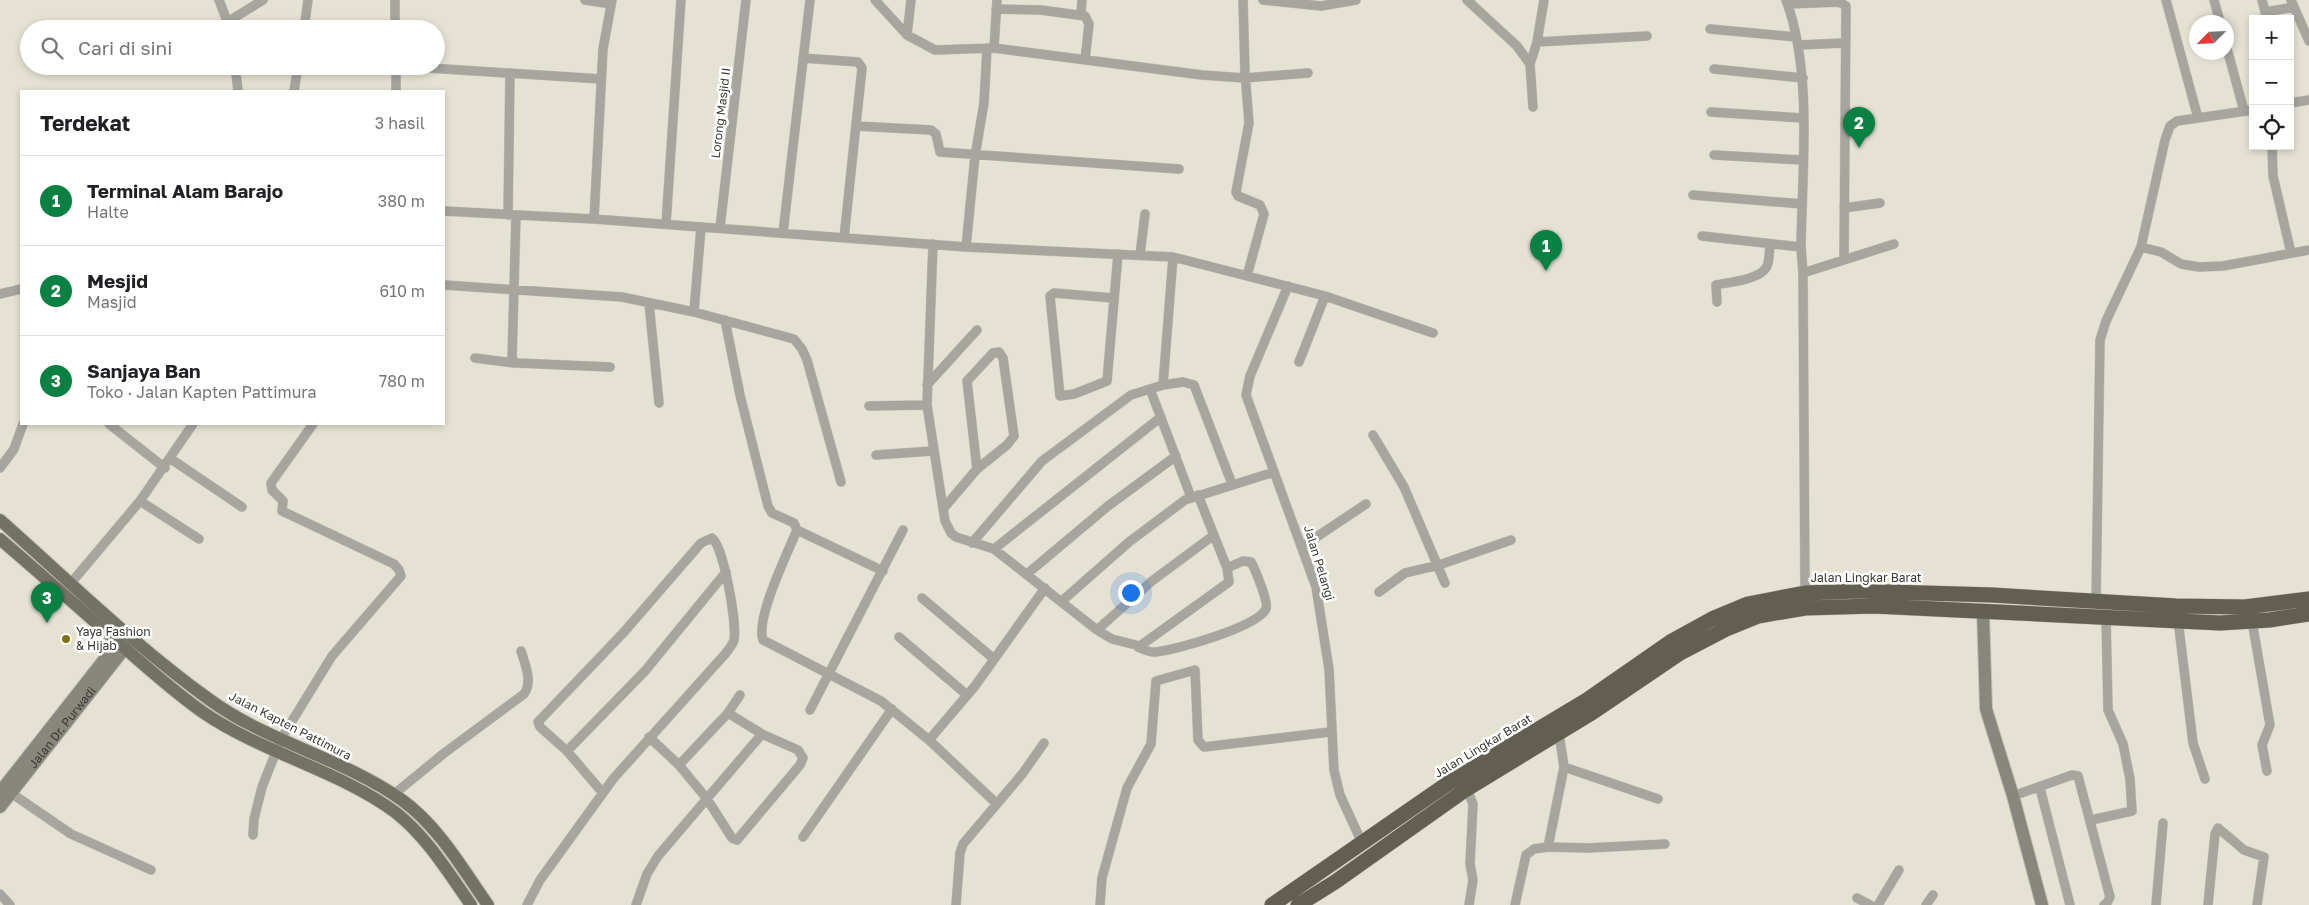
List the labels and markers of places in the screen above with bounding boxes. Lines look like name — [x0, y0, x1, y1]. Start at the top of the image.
pin: 2 — [1843, 107, 1875, 148]
pin: 1 — [1530, 230, 1562, 271]
pin: 3 — [31, 582, 63, 623]
place label: Yaya Fashion & Hijab — [76, 624, 151, 653]
marker: Yaya Fashion & Hijab — [60, 633, 72, 645]

